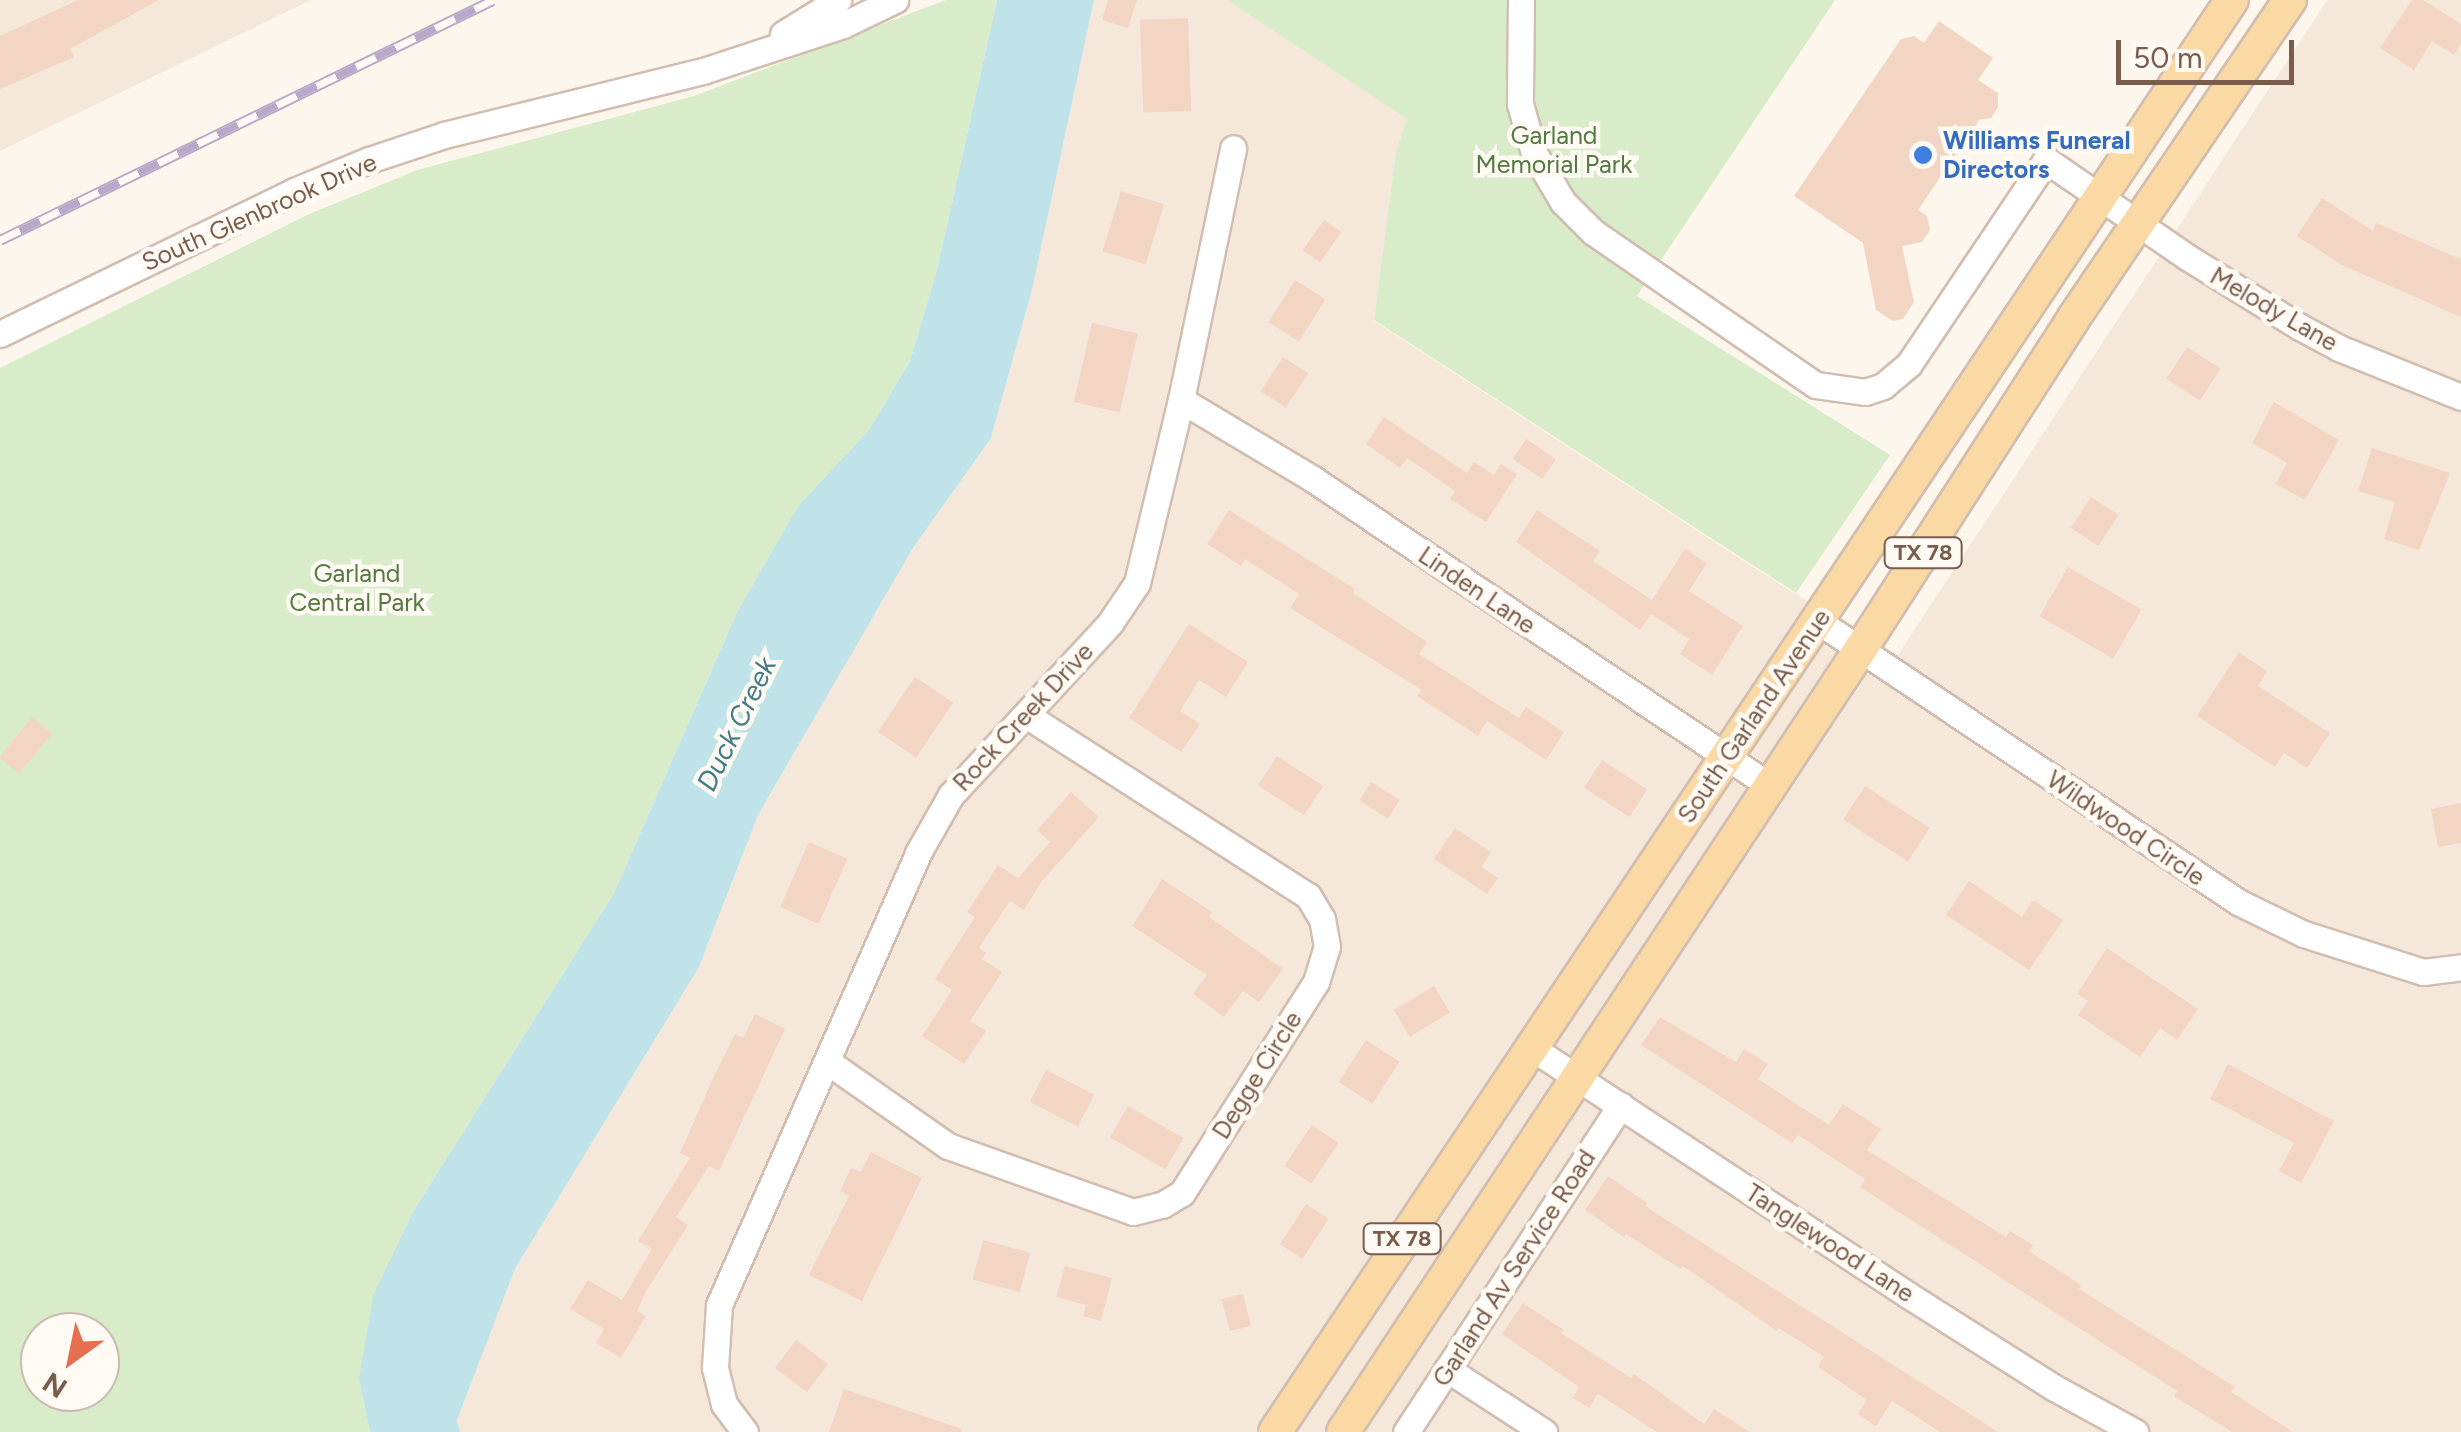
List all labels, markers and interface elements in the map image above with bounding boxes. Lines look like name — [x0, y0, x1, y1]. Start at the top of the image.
scale bar — [2121, 20, 2298, 82]
text: 50 m — [2133, 39, 2202, 76]
park label: Garland Memorial Park — [1476, 121, 1632, 180]
place label: Williams Funeral Directors — [1943, 126, 2131, 185]
marker: Williams Funeral Directors — [1912, 144, 1934, 166]
street label: South Glenbrook Drive — [137, 147, 381, 277]
street label: Melody Lane — [2205, 260, 2343, 358]
road number: TX 78 — [1883, 536, 1963, 570]
street label: Linden Lane — [1413, 540, 1541, 640]
park label: Garland Central Park — [289, 559, 425, 618]
street label: South Garland Avenue — [1671, 604, 1837, 828]
street label: Rock Creek Drive — [947, 637, 1099, 797]
water label: Duck Creek — [689, 652, 783, 796]
street label: Wildwood Circle — [2041, 764, 2211, 892]
street label: Degge Circle — [1206, 1006, 1308, 1144]
street label: Garland Av Service Road — [1426, 1144, 1602, 1392]
street label: Tanglewood Lane — [1740, 1177, 1920, 1309]
road number: TX 78 — [1362, 1222, 1442, 1256]
north arrow — [20, 1312, 120, 1412]
text: N — [36, 1365, 73, 1406]

